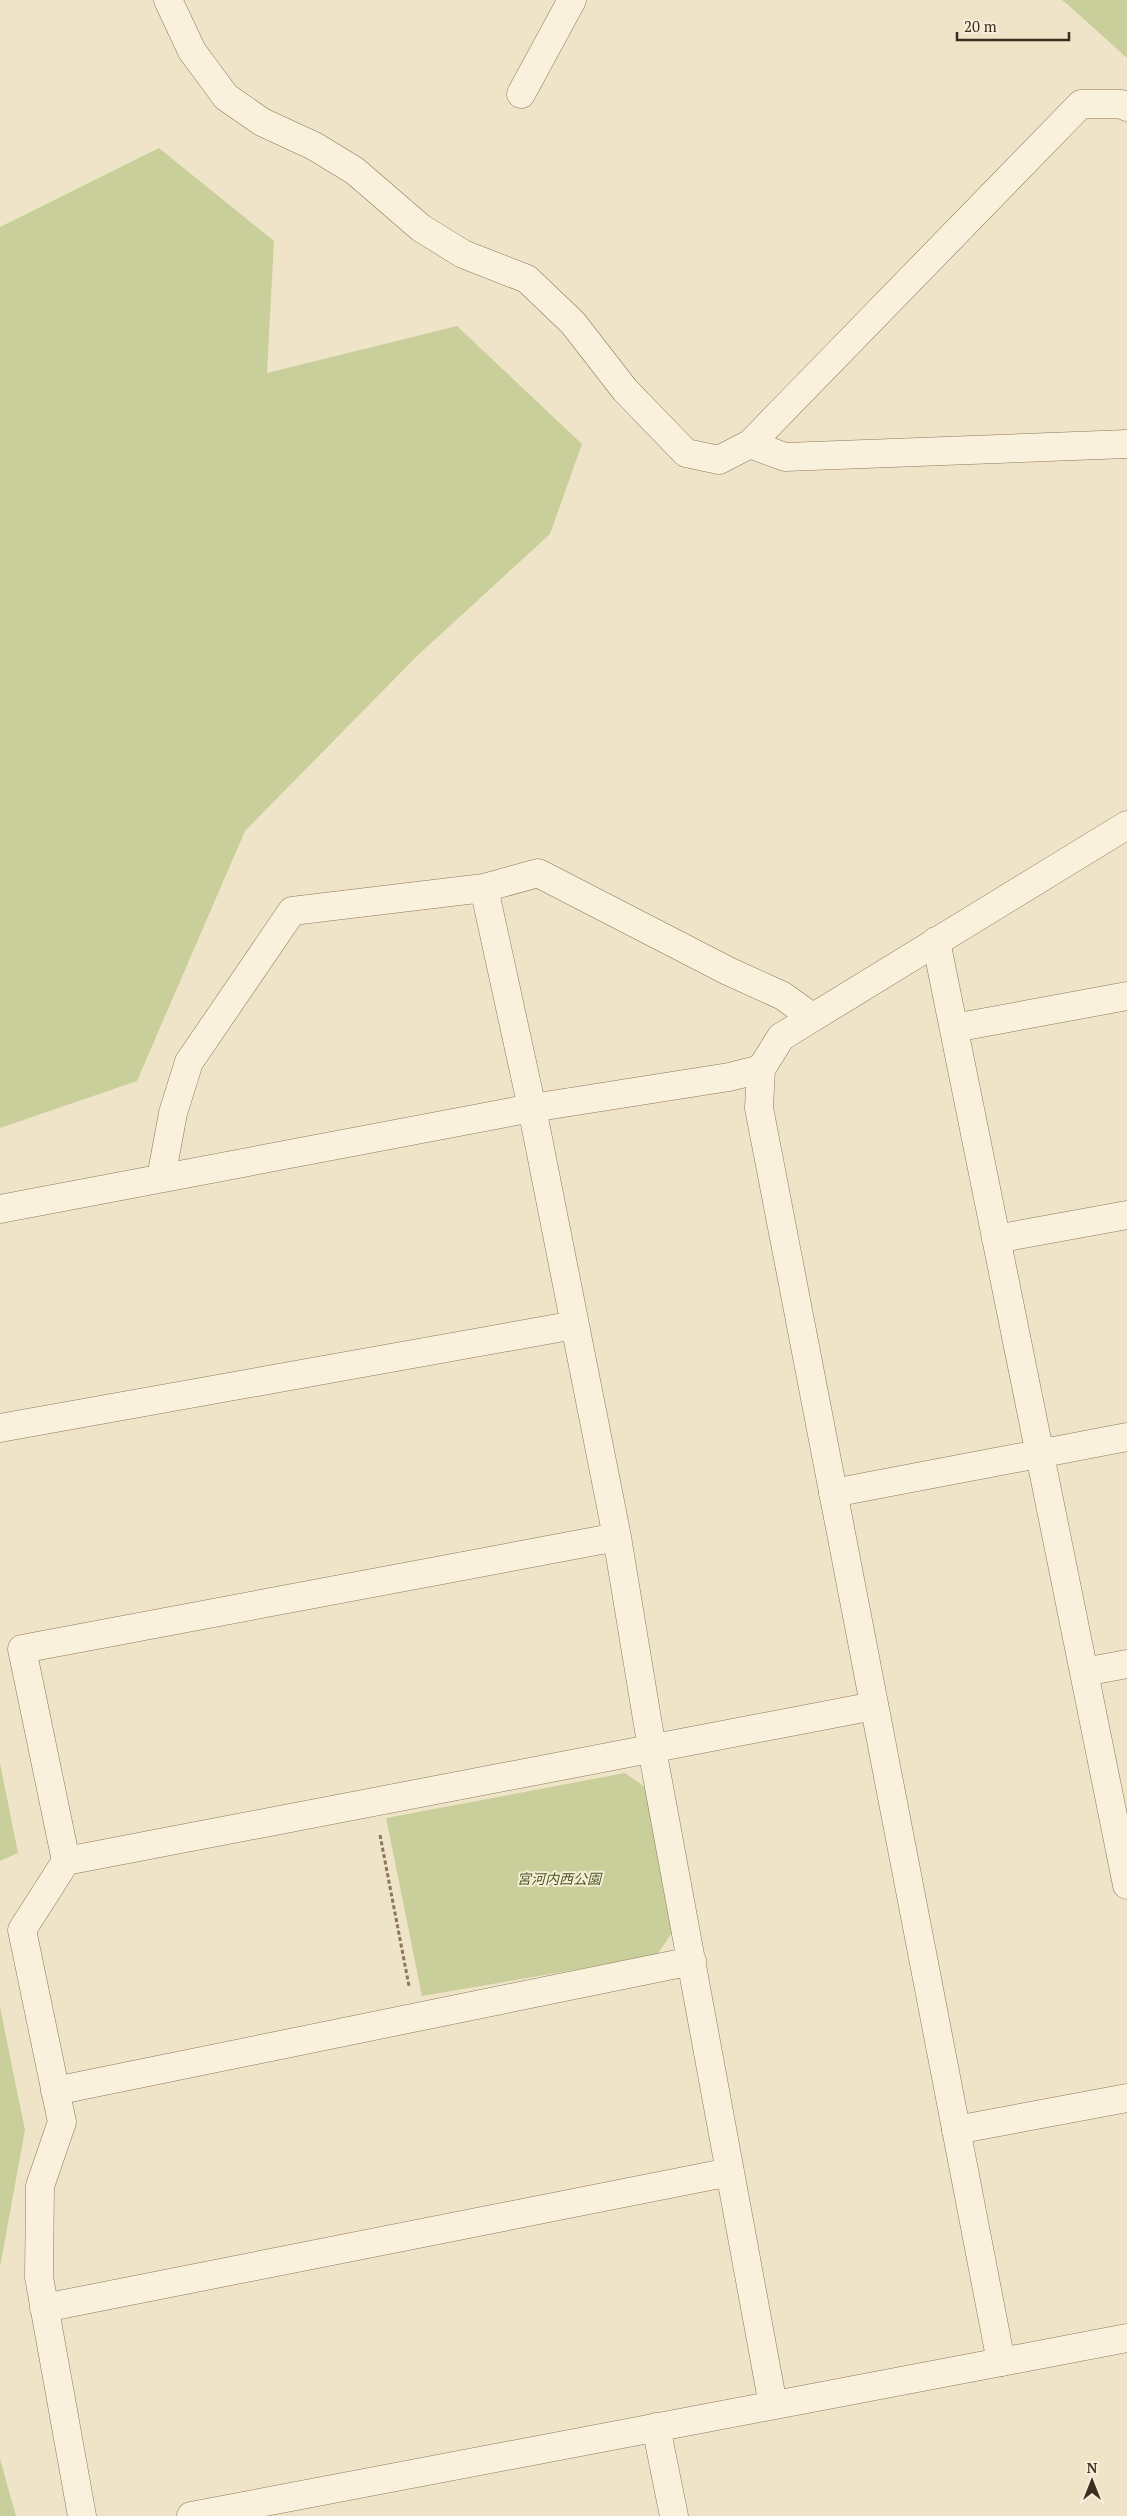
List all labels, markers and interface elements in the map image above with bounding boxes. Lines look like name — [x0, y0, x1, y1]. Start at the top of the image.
scale bar — [957, 10, 1070, 42]
text: 20 m — [964, 16, 997, 36]
park label: 宮河内西公園 — [517, 1869, 603, 1888]
north arrow — [1067, 2456, 1117, 2506]
text: N — [1087, 2458, 1098, 2477]

